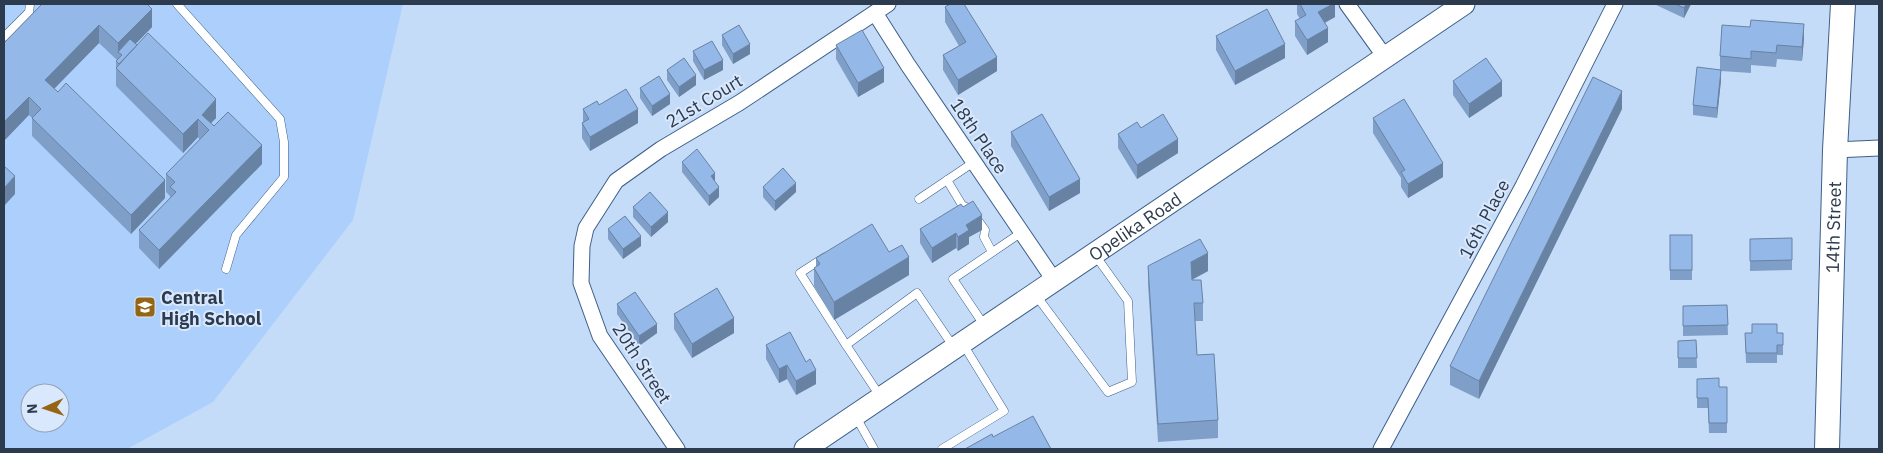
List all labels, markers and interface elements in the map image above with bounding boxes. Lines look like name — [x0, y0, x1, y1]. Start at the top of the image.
street label: 21st Court — [662, 69, 746, 133]
street label: 18th Place — [945, 94, 1013, 178]
street label: 16th Place — [1454, 175, 1515, 263]
street label: 14th Street — [1820, 181, 1846, 273]
street label: Opelika Road — [1084, 187, 1186, 266]
place label: Central High School — [161, 286, 262, 330]
school or university icon: Central High School — [133, 295, 157, 319]
street label: 20th Street — [607, 318, 677, 408]
north arrow — [20, 383, 70, 433]
text: N — [23, 403, 41, 414]

